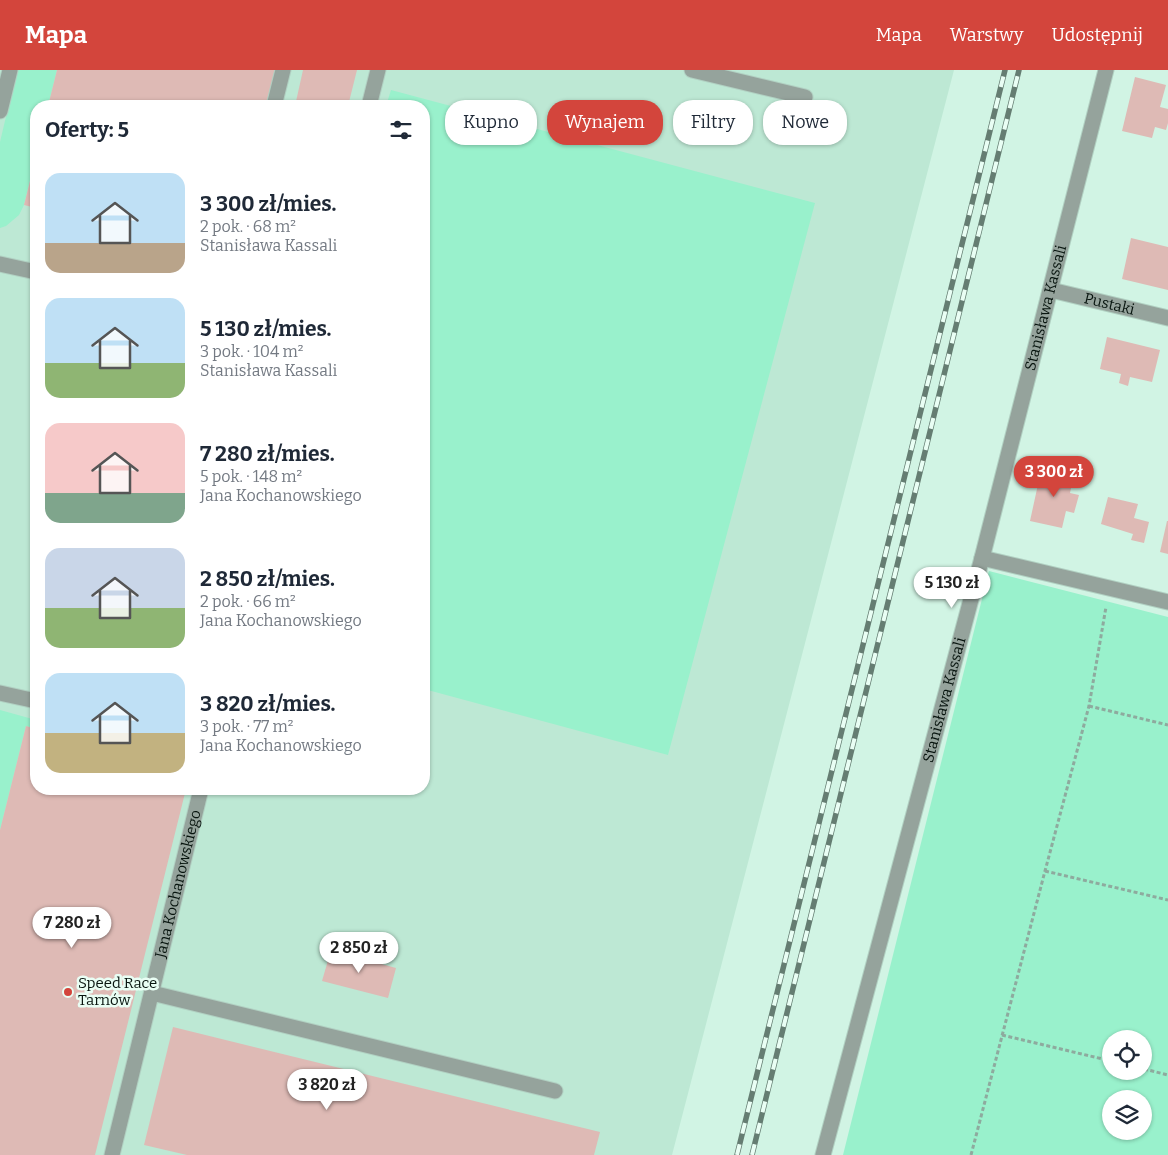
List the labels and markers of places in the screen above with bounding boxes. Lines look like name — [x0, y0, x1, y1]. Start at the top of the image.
pin: 3 300 zł — [1002, 456, 1106, 498]
pin: 5 130 zł — [900, 566, 1004, 609]
pin: 7 280 zł — [20, 906, 124, 949]
pin: 2 850 zł — [307, 932, 411, 974]
place label: Speed Race Tarnów — [78, 974, 157, 1009]
marker: Speed Race Tarnów — [62, 986, 74, 998]
pin: 3 820 zł — [275, 1068, 379, 1111]

